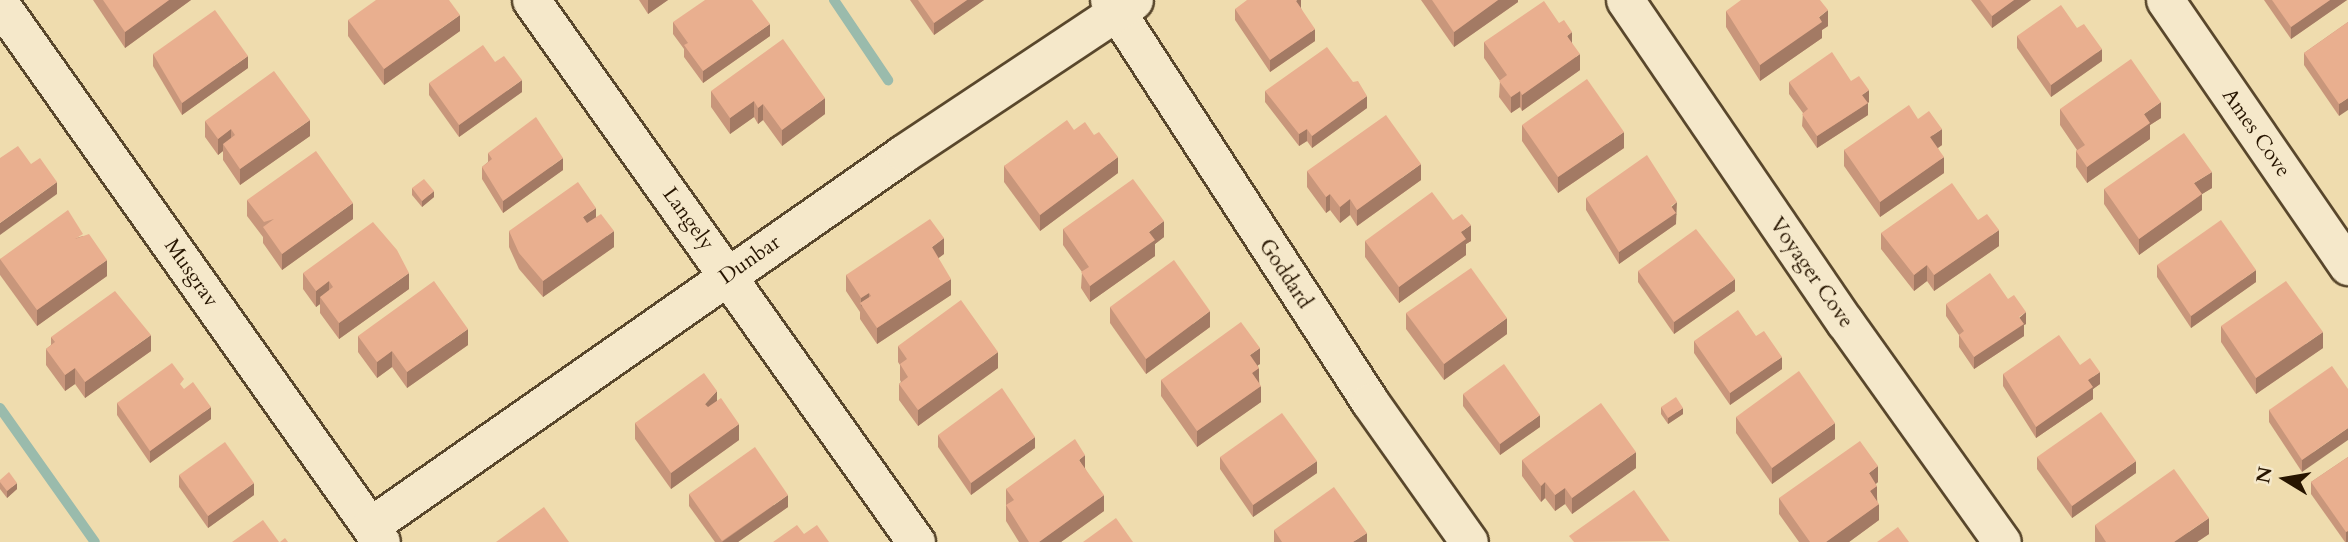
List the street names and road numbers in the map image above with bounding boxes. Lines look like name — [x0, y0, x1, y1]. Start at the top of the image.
street label: Ames Cove — [2216, 84, 2296, 182]
street label: Langely — [657, 183, 719, 255]
street label: Voyager Cove — [1764, 213, 1858, 333]
street label: Dunbar — [715, 230, 785, 290]
street label: Musgrav — [158, 234, 224, 312]
street label: Goddard — [1253, 234, 1317, 314]

